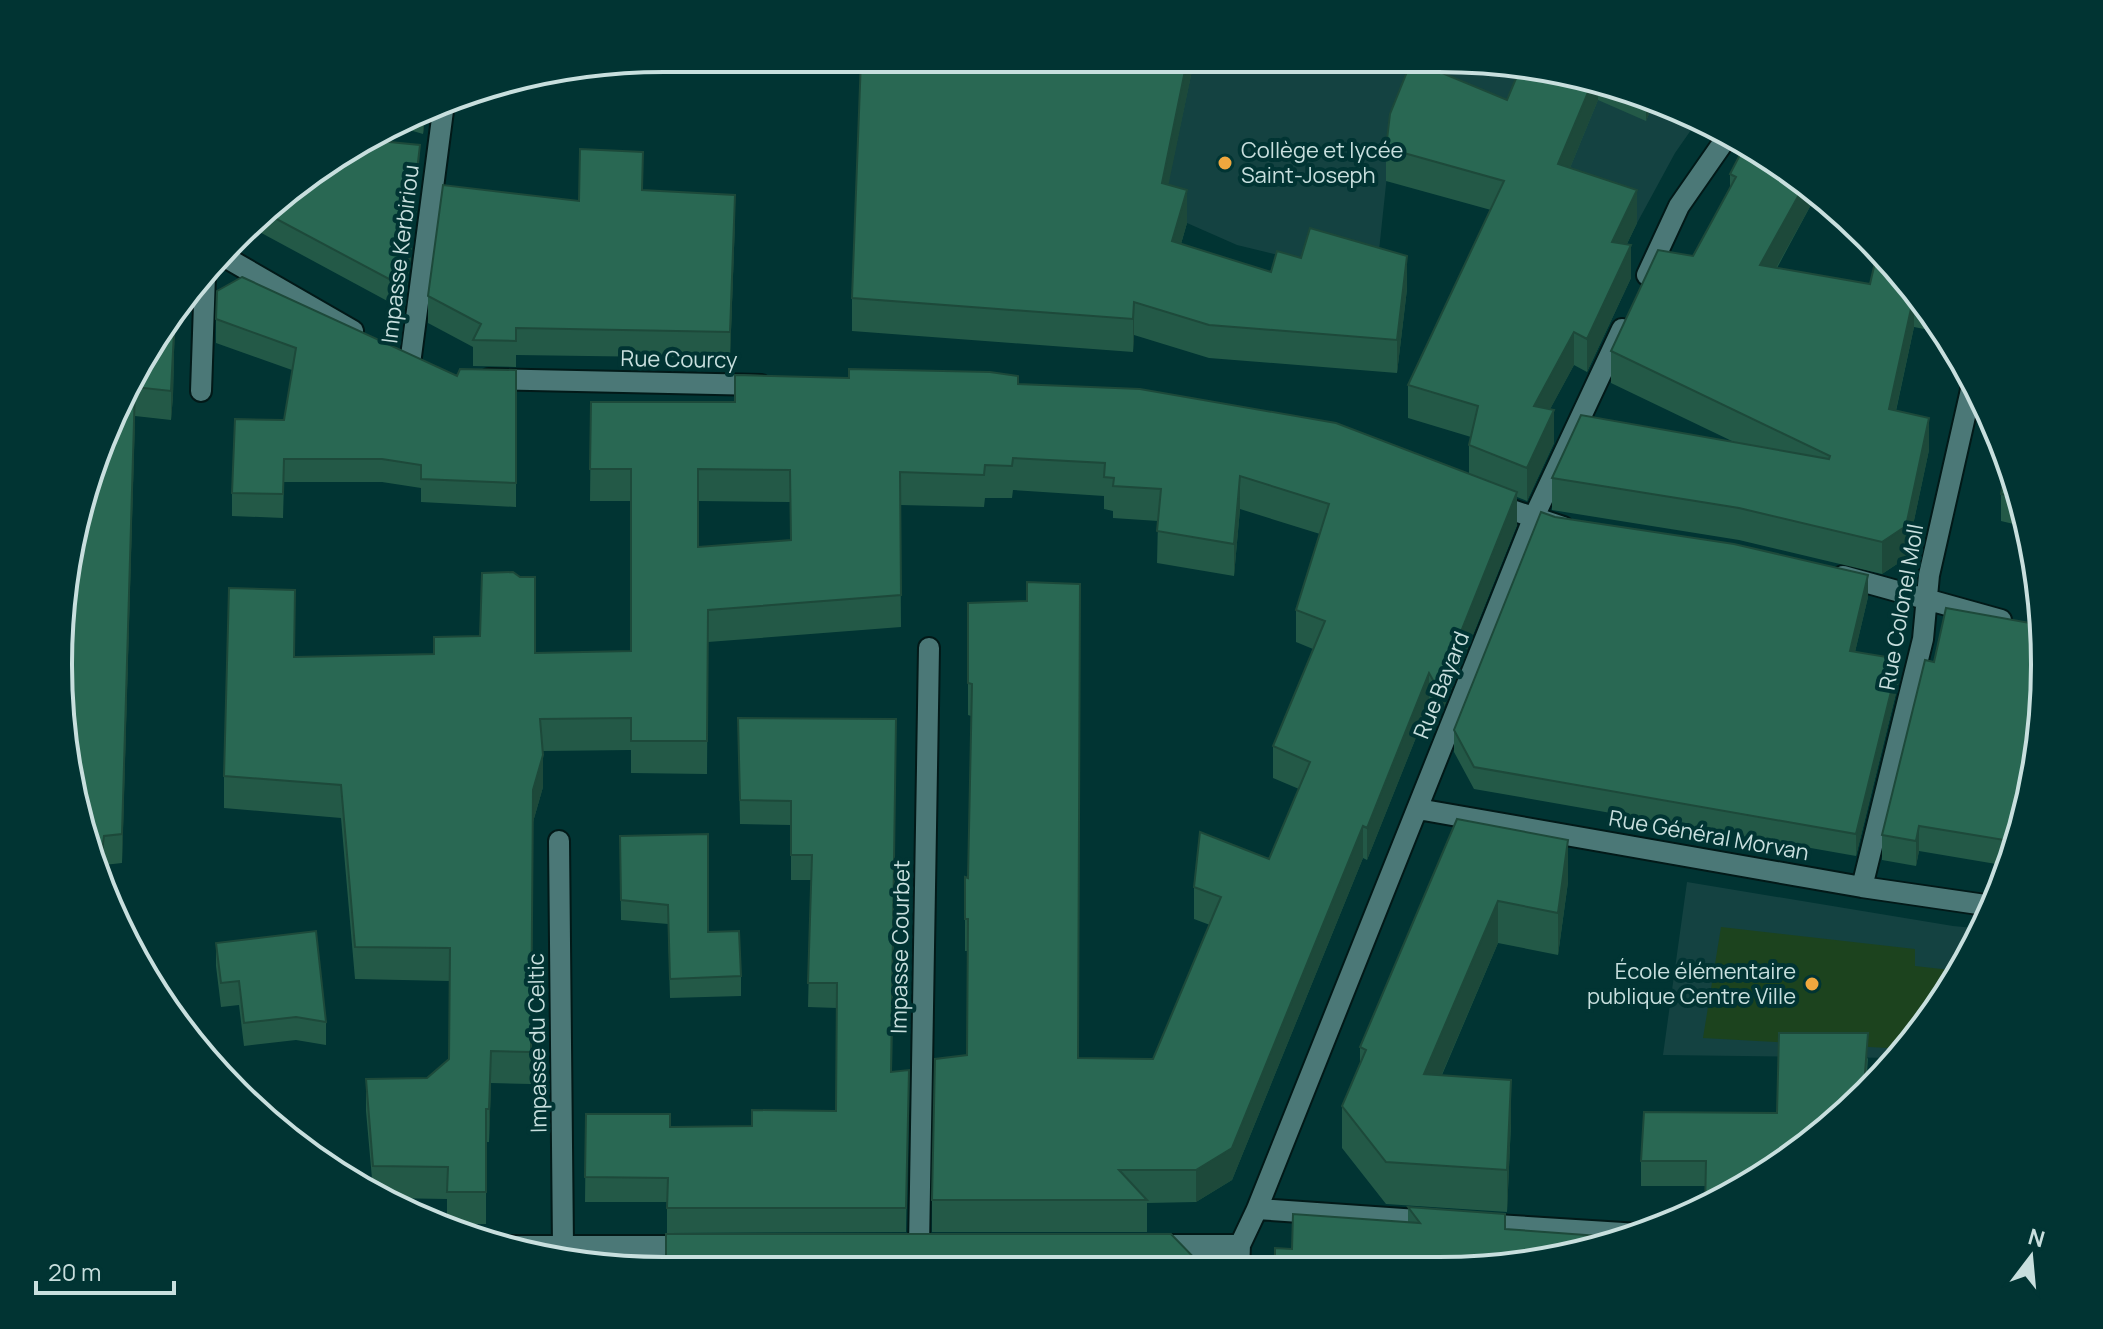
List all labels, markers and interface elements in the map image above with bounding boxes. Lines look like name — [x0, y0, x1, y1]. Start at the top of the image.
place label: Collège et lycée Saint-Joseph — [1241, 135, 1404, 190]
marker: Collège et lycée Saint-Joseph — [1216, 154, 1234, 172]
street label: Impasse Kerbiriou — [374, 163, 426, 345]
street label: Rue Courcy — [620, 343, 738, 375]
street label: Rue Colonel Moll — [1872, 522, 1930, 692]
street label: Rue Bayard — [1406, 627, 1476, 743]
street label: Rue Général Morvan — [1607, 803, 1811, 867]
street label: Impasse Courbet — [883, 860, 917, 1034]
street label: Impasse du Celtic — [520, 953, 554, 1133]
place label: École élémentaire publique Centre Ville — [1587, 956, 1796, 1011]
marker: École élémentaire publique Centre Ville — [1803, 975, 1821, 993]
north arrow — [1991, 1217, 2071, 1297]
text: N — [2025, 1221, 2048, 1254]
scale bar — [36, 1245, 174, 1295]
text: 20 m — [48, 1255, 101, 1288]

